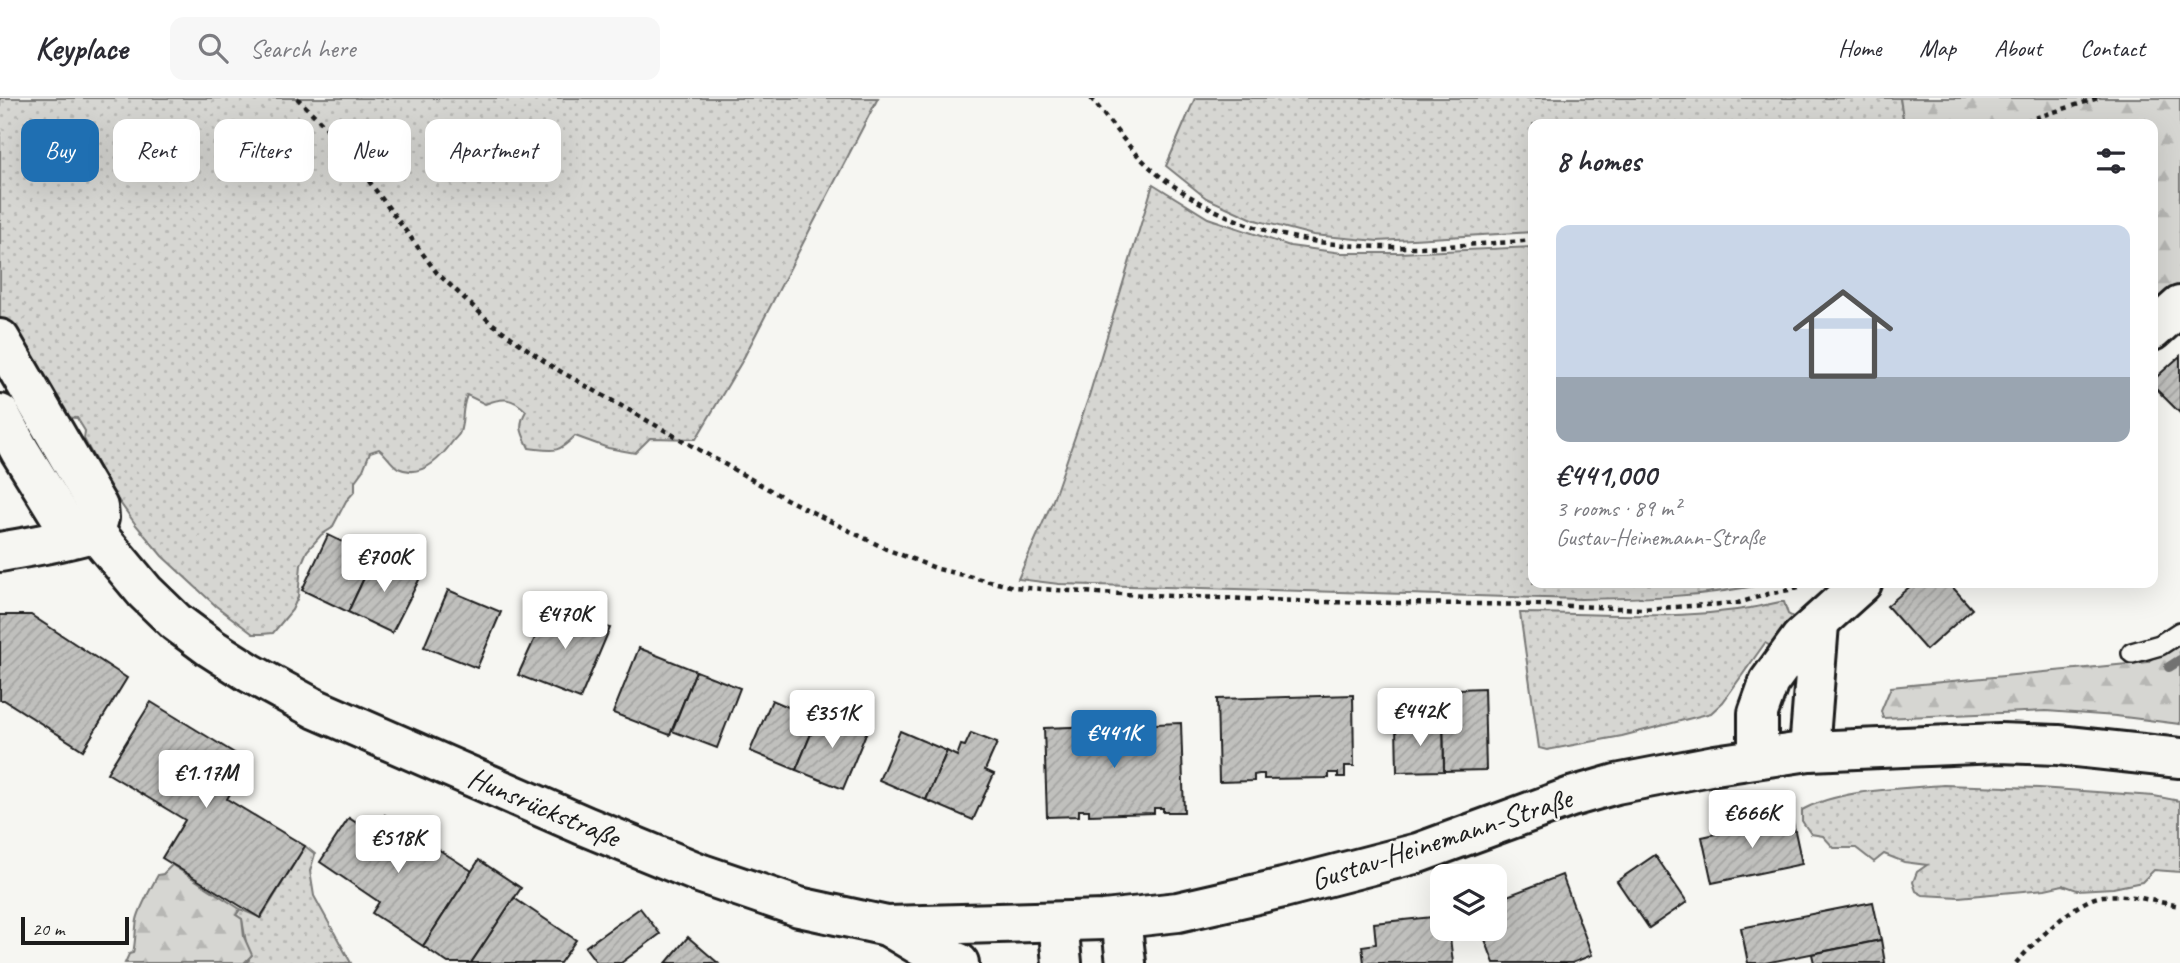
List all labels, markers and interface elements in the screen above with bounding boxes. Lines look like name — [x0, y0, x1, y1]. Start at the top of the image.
search box — [170, 17, 660, 80]
text: Keyplace — [35, 27, 128, 69]
icon: search — [194, 29, 232, 67]
text: Search here — [250, 32, 356, 65]
text: Home — [1838, 33, 1881, 63]
text: Map — [1919, 33, 1956, 63]
text: About — [1994, 33, 2042, 63]
text: Contact — [2080, 33, 2145, 63]
chip: Buy — [21, 119, 99, 182]
chip: Rent — [113, 119, 200, 182]
chip: Filters — [214, 119, 314, 182]
chip: New — [328, 119, 411, 182]
chip: Apartment — [425, 119, 561, 182]
text: 8 homes — [1556, 142, 1641, 180]
icon: filters — [2092, 142, 2130, 180]
icon: home — [1780, 271, 1906, 397]
text: €441,000 — [1556, 456, 1656, 494]
text: 3 rooms · 89 m² — [1556, 494, 1680, 523]
text: Gustav-Heinemann-Straße — [1556, 523, 1765, 552]
pin: €700K — [335, 534, 433, 594]
text: €700K — [358, 542, 411, 571]
pin: €470K — [516, 592, 614, 651]
text: €470K — [539, 599, 592, 628]
pin: €442K — [1371, 688, 1469, 748]
pin: €351K — [783, 690, 881, 750]
text: €442K — [1393, 696, 1447, 725]
text: €351K — [806, 698, 858, 727]
pin: €441K — [1065, 710, 1163, 770]
text: €441K — [1087, 718, 1141, 747]
pin: €1.17M — [149, 750, 263, 810]
text: €1.17M — [175, 758, 237, 787]
street label: Hunsrückstraße — [462, 758, 628, 857]
street label: Gustav-Heinemann-Straße — [1306, 778, 1578, 899]
pin: €666K — [1703, 790, 1801, 850]
text: €666K — [1725, 798, 1779, 827]
pin: €518K — [349, 816, 447, 875]
text: €518K — [372, 823, 424, 852]
map controls — [1430, 864, 1507, 941]
button: layers — [1430, 864, 1507, 941]
scale bar — [21, 914, 130, 946]
text: 20 m — [32, 917, 64, 941]

